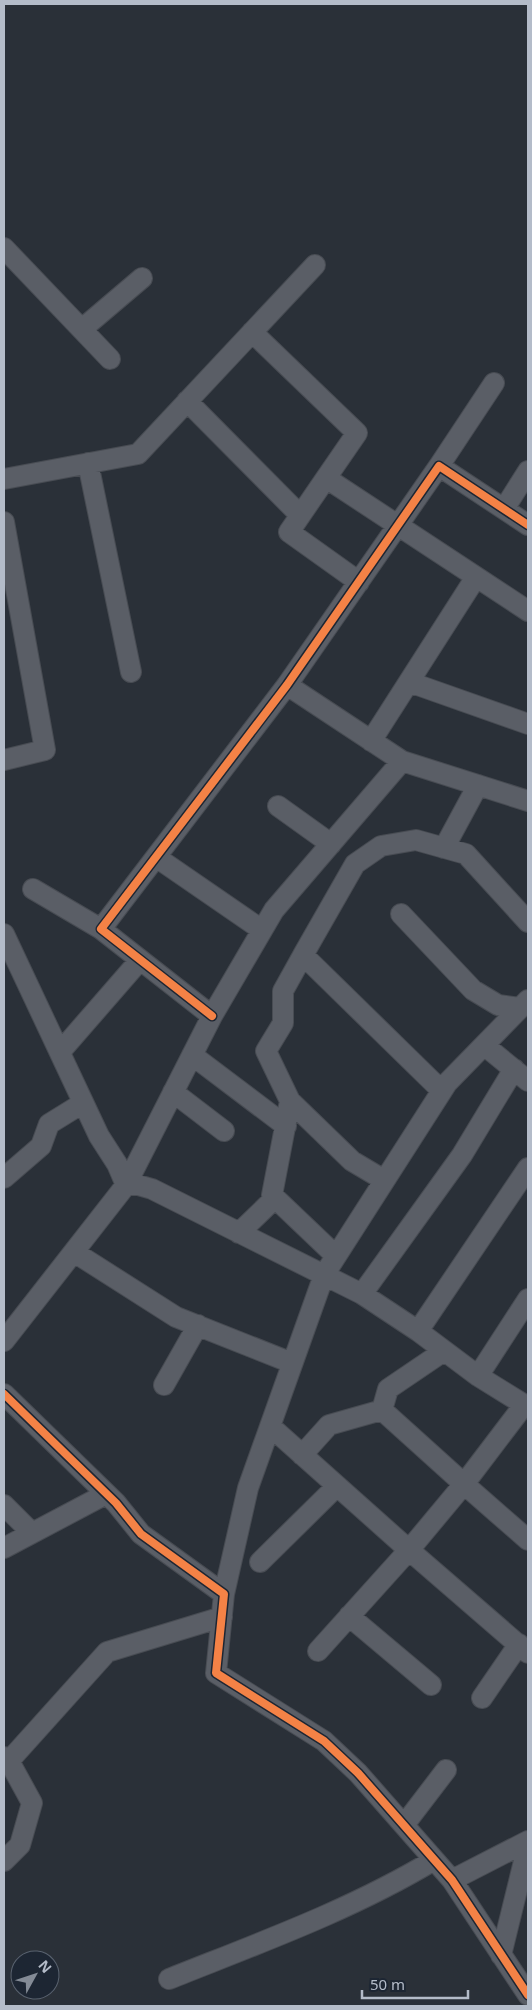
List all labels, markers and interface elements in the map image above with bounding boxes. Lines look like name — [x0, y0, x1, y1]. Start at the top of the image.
north arrow — [10, 1950, 60, 2000]
text: N — [34, 1956, 56, 1977]
scale bar — [362, 1968, 468, 2000]
text: 50 m — [370, 1974, 405, 1994]

